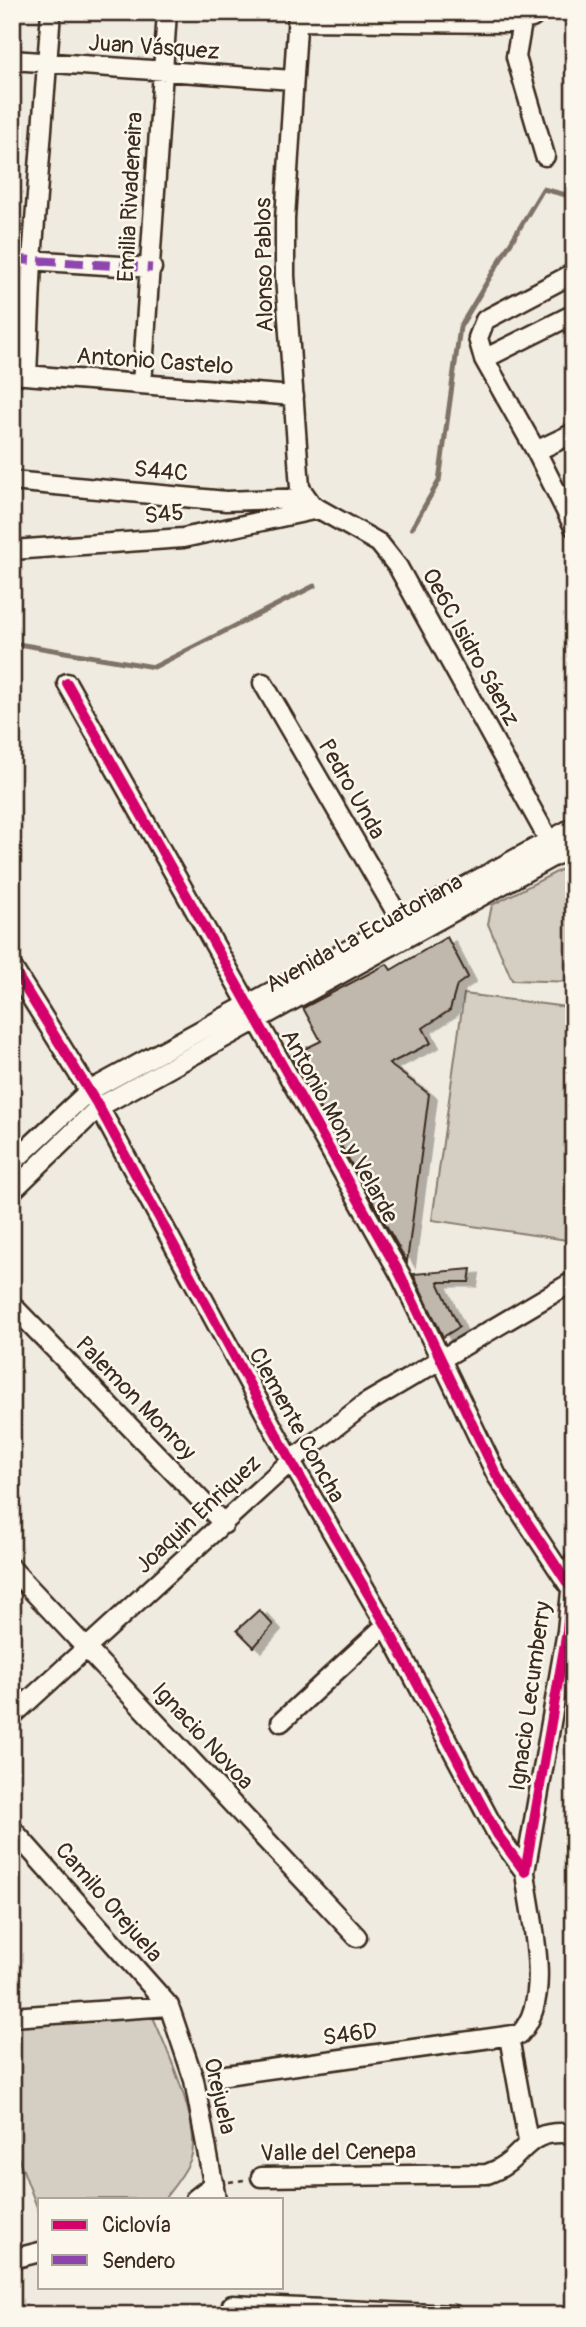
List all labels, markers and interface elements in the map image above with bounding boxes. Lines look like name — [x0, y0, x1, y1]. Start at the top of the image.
street label: Juan Vásquez — [88, 28, 220, 66]
street label: Emilia Rivadeneira — [111, 111, 149, 283]
street label: Alonso Pablos — [248, 197, 280, 333]
street label: Antonio Castelo — [76, 341, 234, 381]
street label: S44C — [133, 454, 189, 488]
street label: S45 — [143, 498, 185, 530]
street label: Oe6C Isidro Sáenz — [416, 563, 526, 731]
street label: Pedro Unda — [312, 734, 392, 844]
street label: Avenida La Ecuatoriana — [261, 867, 467, 999]
street label: Antonio Mon y Velarde — [275, 1024, 406, 1228]
street label: Palemon Monroy — [70, 1330, 203, 1466]
street label: Clemente Concha — [242, 1342, 352, 1508]
street label: Joaquin Enriquez — [129, 1448, 267, 1580]
street label: Ignacio Lecumberry — [502, 1599, 558, 1793]
street label: Ignacio Novoa — [146, 1676, 260, 1796]
street label: Camilo Orejuela — [49, 1836, 169, 1968]
street label: S46D — [321, 2016, 379, 2052]
street label: Orejuela — [197, 2055, 243, 2137]
street label: Valle del Cenepa — [260, 2136, 416, 2168]
legend — [38, 2198, 284, 2288]
text: Ciclovía — [102, 2212, 171, 2239]
text: Sendero — [102, 2248, 175, 2275]

